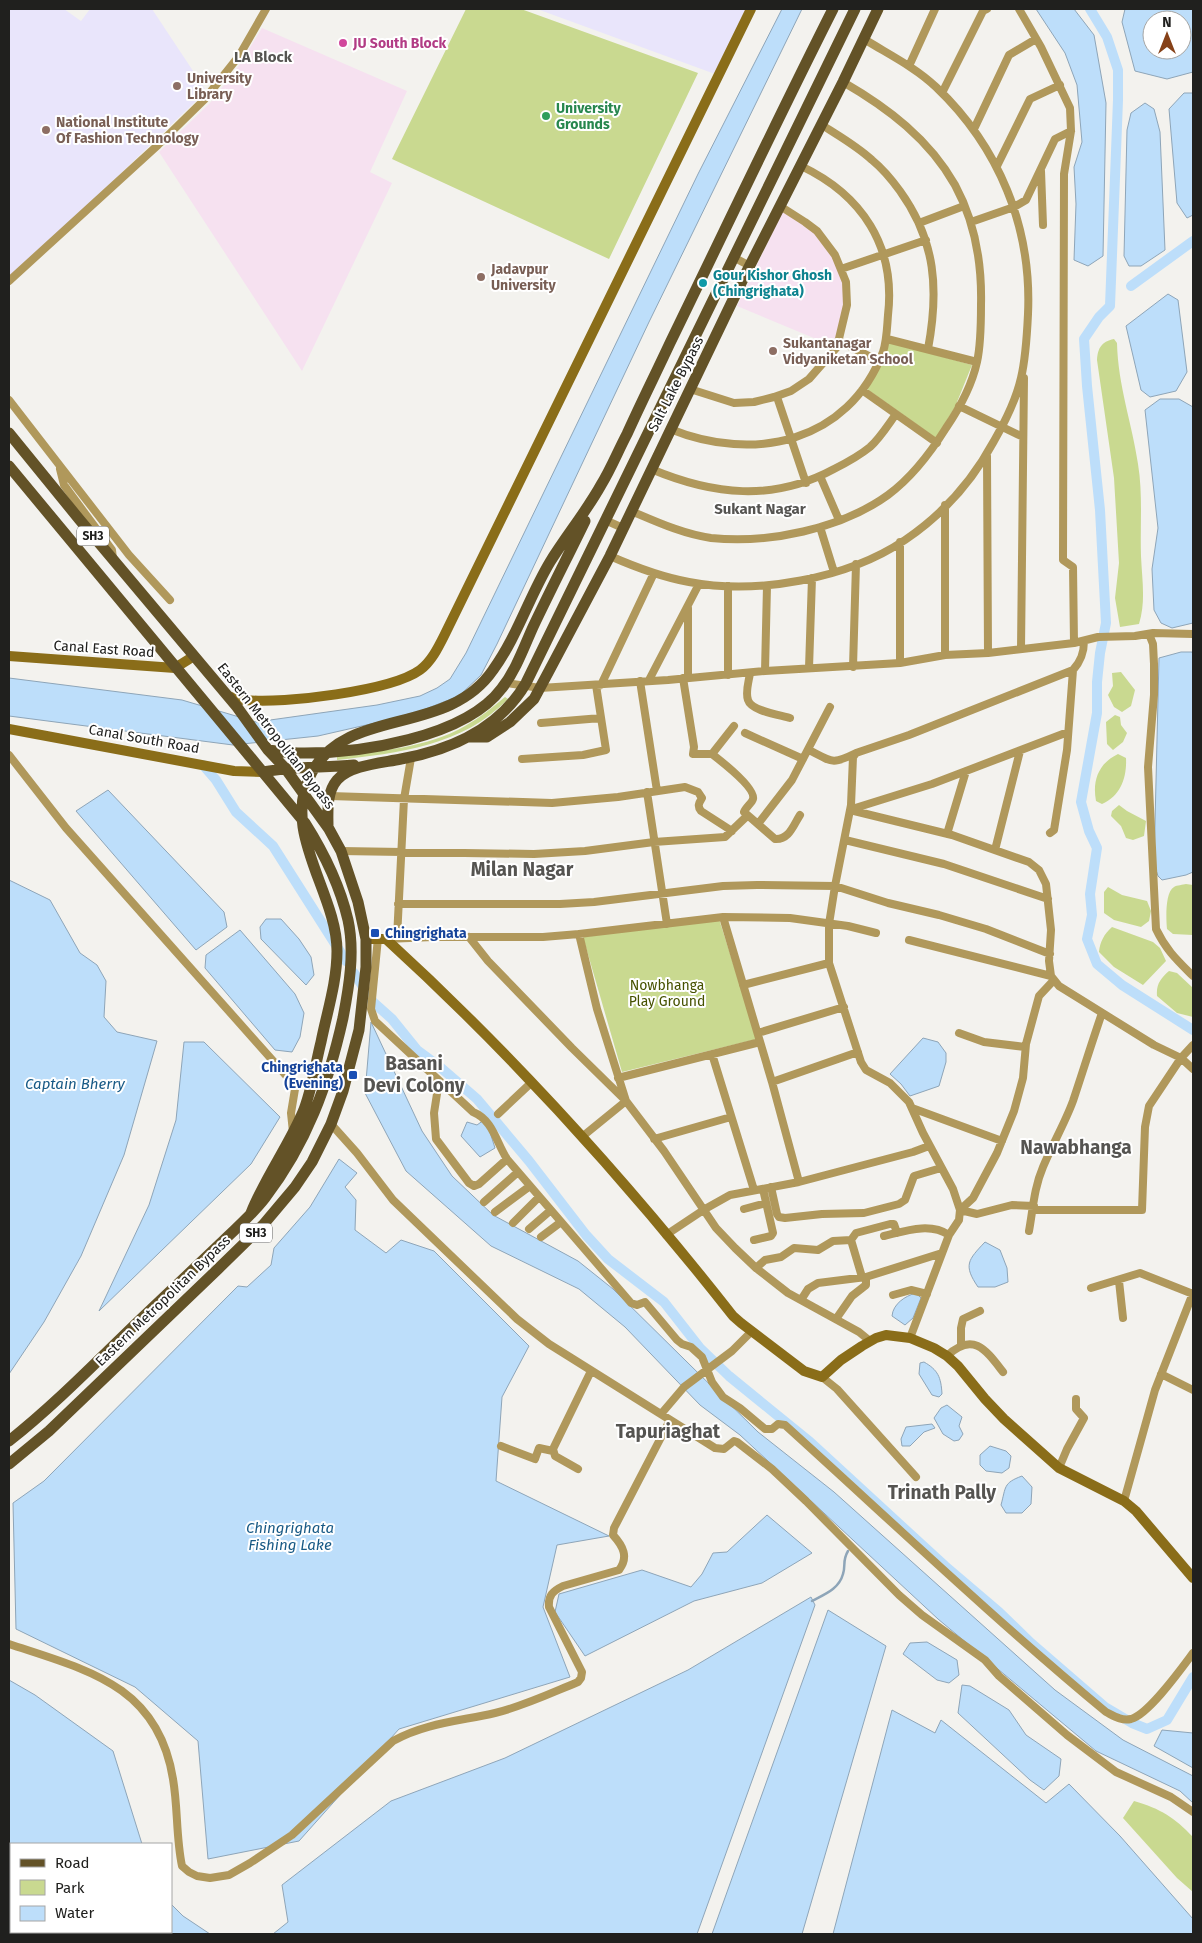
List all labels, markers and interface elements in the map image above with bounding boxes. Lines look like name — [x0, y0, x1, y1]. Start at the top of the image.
north arrow — [1142, 10, 1192, 60]
text: N — [1162, 14, 1172, 31]
place label: JU South Block — [352, 35, 446, 52]
marker: JU South Block — [337, 37, 349, 49]
district label: LA Block — [234, 48, 293, 66]
place label: University Library — [187, 70, 252, 103]
marker: University Library — [171, 80, 183, 92]
place label: University Grounds — [556, 100, 621, 133]
marker: University Grounds — [540, 110, 552, 122]
place label: National Institute Of Fashion Technology — [56, 114, 199, 147]
marker: National Institute Of Fashion Technology — [40, 124, 52, 136]
place label: Jadavpur University — [490, 261, 556, 294]
place label: Gour Kishor Ghosh (Chingrighata) — [713, 267, 832, 300]
marker: Jadavpur University — [475, 271, 487, 283]
marker: Gour Kishor Ghosh (Chingrighata) — [697, 277, 709, 289]
street label: Salt Lake Bypass — [645, 333, 708, 435]
place label: Sukantanagar Vidyaniketan School — [782, 335, 914, 368]
marker: Sukantanagar Vidyaniketan School — [767, 345, 779, 357]
district label: Sukant Nagar — [714, 500, 807, 518]
road number: SH3 — [77, 526, 109, 546]
street label: Canal East Road — [53, 637, 155, 661]
street label: Eastern Metropolitan Bypass — [214, 659, 339, 813]
street label: Canal South Road — [87, 721, 201, 757]
district label: Milan Nagar — [471, 858, 574, 881]
place label: Chingrighata — [385, 925, 467, 942]
marker: Chingrighata — [369, 927, 381, 939]
park label: Nowbhanga Play Ground — [629, 977, 705, 1010]
district label: Basani Devi Colony — [363, 1052, 465, 1097]
place label: Chingrighata (Evening) — [261, 1059, 343, 1092]
marker: Chingrighata (Evening) — [347, 1069, 359, 1081]
water label: Captain Bherry — [25, 1075, 126, 1093]
district label: Nawabhanga — [1020, 1136, 1132, 1159]
road number: SH3 — [240, 1224, 272, 1242]
street label: Eastern Metropolitan Bypass — [92, 1232, 234, 1370]
district label: Tapuriaghat — [616, 1420, 721, 1443]
district label: Trinath Pally — [888, 1481, 996, 1504]
water label: Chingrighata Fishing Lake — [246, 1519, 334, 1554]
legend — [10, 1843, 172, 1933]
text: Road — [55, 1854, 90, 1872]
text: Park — [55, 1879, 85, 1897]
text: Water — [55, 1904, 94, 1922]

